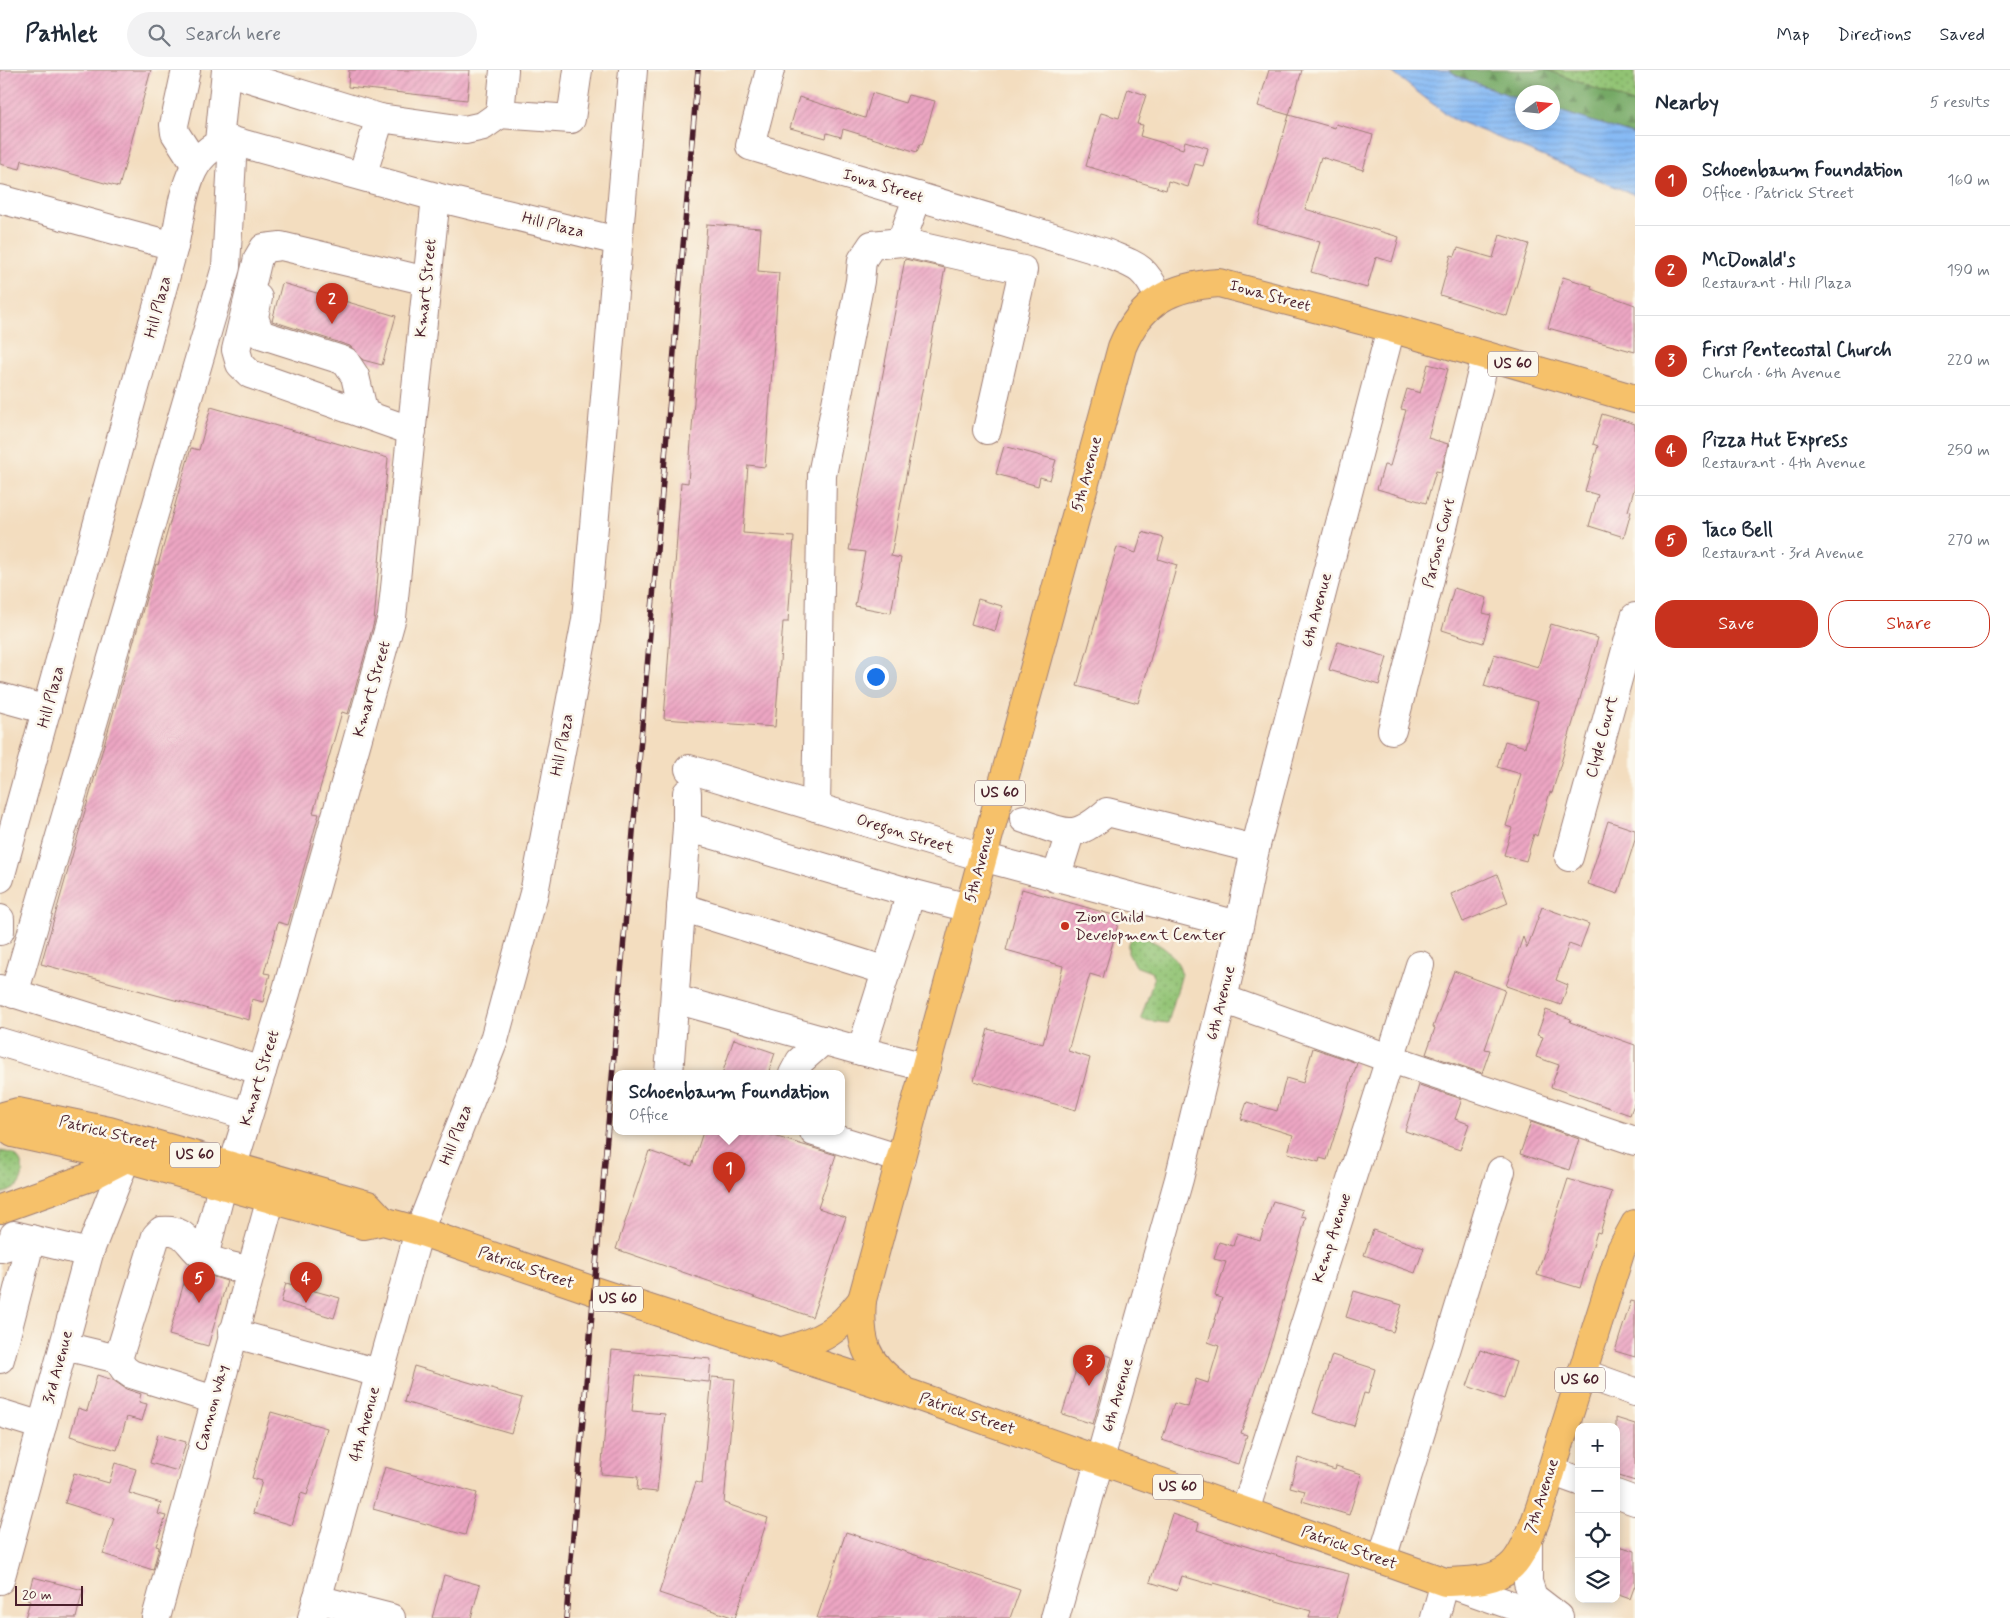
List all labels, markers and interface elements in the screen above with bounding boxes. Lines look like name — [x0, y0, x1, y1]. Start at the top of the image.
search box — [127, 12, 477, 57]
text: Pathlet — [25, 19, 97, 50]
icon: search — [145, 21, 173, 49]
text: Search here — [185, 22, 281, 47]
text: Map — [1777, 23, 1810, 47]
text: Directions — [1838, 23, 1912, 47]
text: Saved — [1940, 23, 1985, 47]
north arrow — [1515, 85, 1560, 130]
text: Nearby — [1655, 89, 1719, 117]
text: 5 results — [1930, 92, 1990, 113]
text: Schoenbaum Foundation — [1702, 158, 1903, 183]
street label: Iowa Street — [840, 164, 926, 208]
text: 1 — [1667, 170, 1675, 191]
text: 160 m — [1947, 170, 1990, 191]
text: Office · Patrick Street — [1702, 183, 1855, 204]
street label: Hill Plaza — [520, 207, 586, 243]
street label: Kmart Street — [410, 238, 442, 338]
text: McDonald's — [1702, 248, 1795, 273]
text: 2 — [1667, 260, 1675, 281]
text: 190 m — [1947, 260, 1990, 281]
text: Restaurant · Hill Plaza — [1702, 273, 1852, 294]
street label: Hill Plaza — [140, 274, 176, 340]
street label: Iowa Street — [1227, 275, 1313, 317]
pin: 2 — [316, 283, 348, 324]
text: First Pentecostal Church — [1702, 338, 1892, 363]
text: 3 — [1667, 350, 1675, 371]
text: 220 m — [1947, 350, 1990, 371]
road number: US 60 — [1488, 352, 1538, 376]
text: Church · 6th Avenue — [1702, 363, 1841, 384]
text: Pizza Hut Express — [1702, 428, 1848, 453]
street label: 5th Avenue — [1067, 434, 1107, 514]
text: 4 — [1666, 440, 1676, 461]
text: 250 m — [1947, 440, 1990, 461]
text: Restaurant · 4th Avenue — [1702, 453, 1866, 474]
street label: Parsons Court — [1418, 496, 1460, 590]
text: Taco Bell — [1702, 518, 1773, 543]
text: 5 — [1666, 530, 1676, 551]
text: 270 m — [1947, 530, 1990, 551]
text: Restaurant · 3rd Avenue — [1702, 543, 1864, 564]
street label: 6th Avenue — [1297, 570, 1337, 649]
button: Save — [1655, 600, 1818, 648]
button: Share — [1828, 600, 1990, 648]
street label: Kmart Street — [348, 638, 396, 739]
street label: Hill Plaza — [33, 664, 69, 730]
your location — [863, 664, 889, 690]
street label: Clyde Court — [1581, 693, 1623, 780]
street label: Hill Plaza — [546, 712, 578, 778]
road number: US 60 — [975, 780, 1025, 806]
street label: Oregon Street — [853, 809, 957, 860]
street label: 5th Avenue — [960, 825, 1000, 905]
place label: Zion Child Development Center — [1075, 907, 1226, 946]
marker: Zion Child Development Center — [1059, 920, 1071, 932]
street label: 6th Avenue — [1202, 963, 1240, 1042]
street label: Kmart Street — [235, 1028, 285, 1128]
popup — [613, 1070, 845, 1135]
text: Schoenbaum Foundation — [629, 1080, 829, 1105]
street label: Hill Plaza — [435, 1102, 477, 1168]
text: Office — [629, 1105, 669, 1126]
street label: Patrick Street — [57, 1111, 160, 1155]
road number: US 60 — [170, 1142, 220, 1168]
pin: 1 — [713, 1152, 745, 1193]
street label: Kemp Avenue — [1308, 1190, 1356, 1286]
street label: Patrick Street — [475, 1242, 577, 1294]
pin: 5 — [183, 1262, 215, 1303]
pin: 4 — [290, 1262, 322, 1303]
road number: US 60 — [593, 1286, 643, 1312]
street label: 3rd Avenue — [38, 1328, 78, 1406]
pin: 3 — [1073, 1345, 1105, 1386]
street label: 6th Avenue — [1097, 1355, 1139, 1434]
street label: Cannon Way — [190, 1363, 234, 1453]
road number: US 60 — [1555, 1368, 1605, 1392]
street label: 4th Avenue — [345, 1384, 385, 1464]
street label: Patrick Street — [916, 1388, 1018, 1440]
map controls — [1575, 1423, 1620, 1603]
button: + — [1575, 1423, 1620, 1468]
street label: 7th Avenue — [1520, 1456, 1564, 1536]
button: − — [1575, 1468, 1620, 1513]
road number: US 60 — [1153, 1474, 1203, 1500]
button: locate — [1575, 1513, 1620, 1558]
street label: Patrick Street — [1298, 1521, 1400, 1575]
button: layers — [1575, 1558, 1620, 1603]
scale bar — [15, 1583, 82, 1606]
text: 20 m — [22, 1586, 52, 1604]

